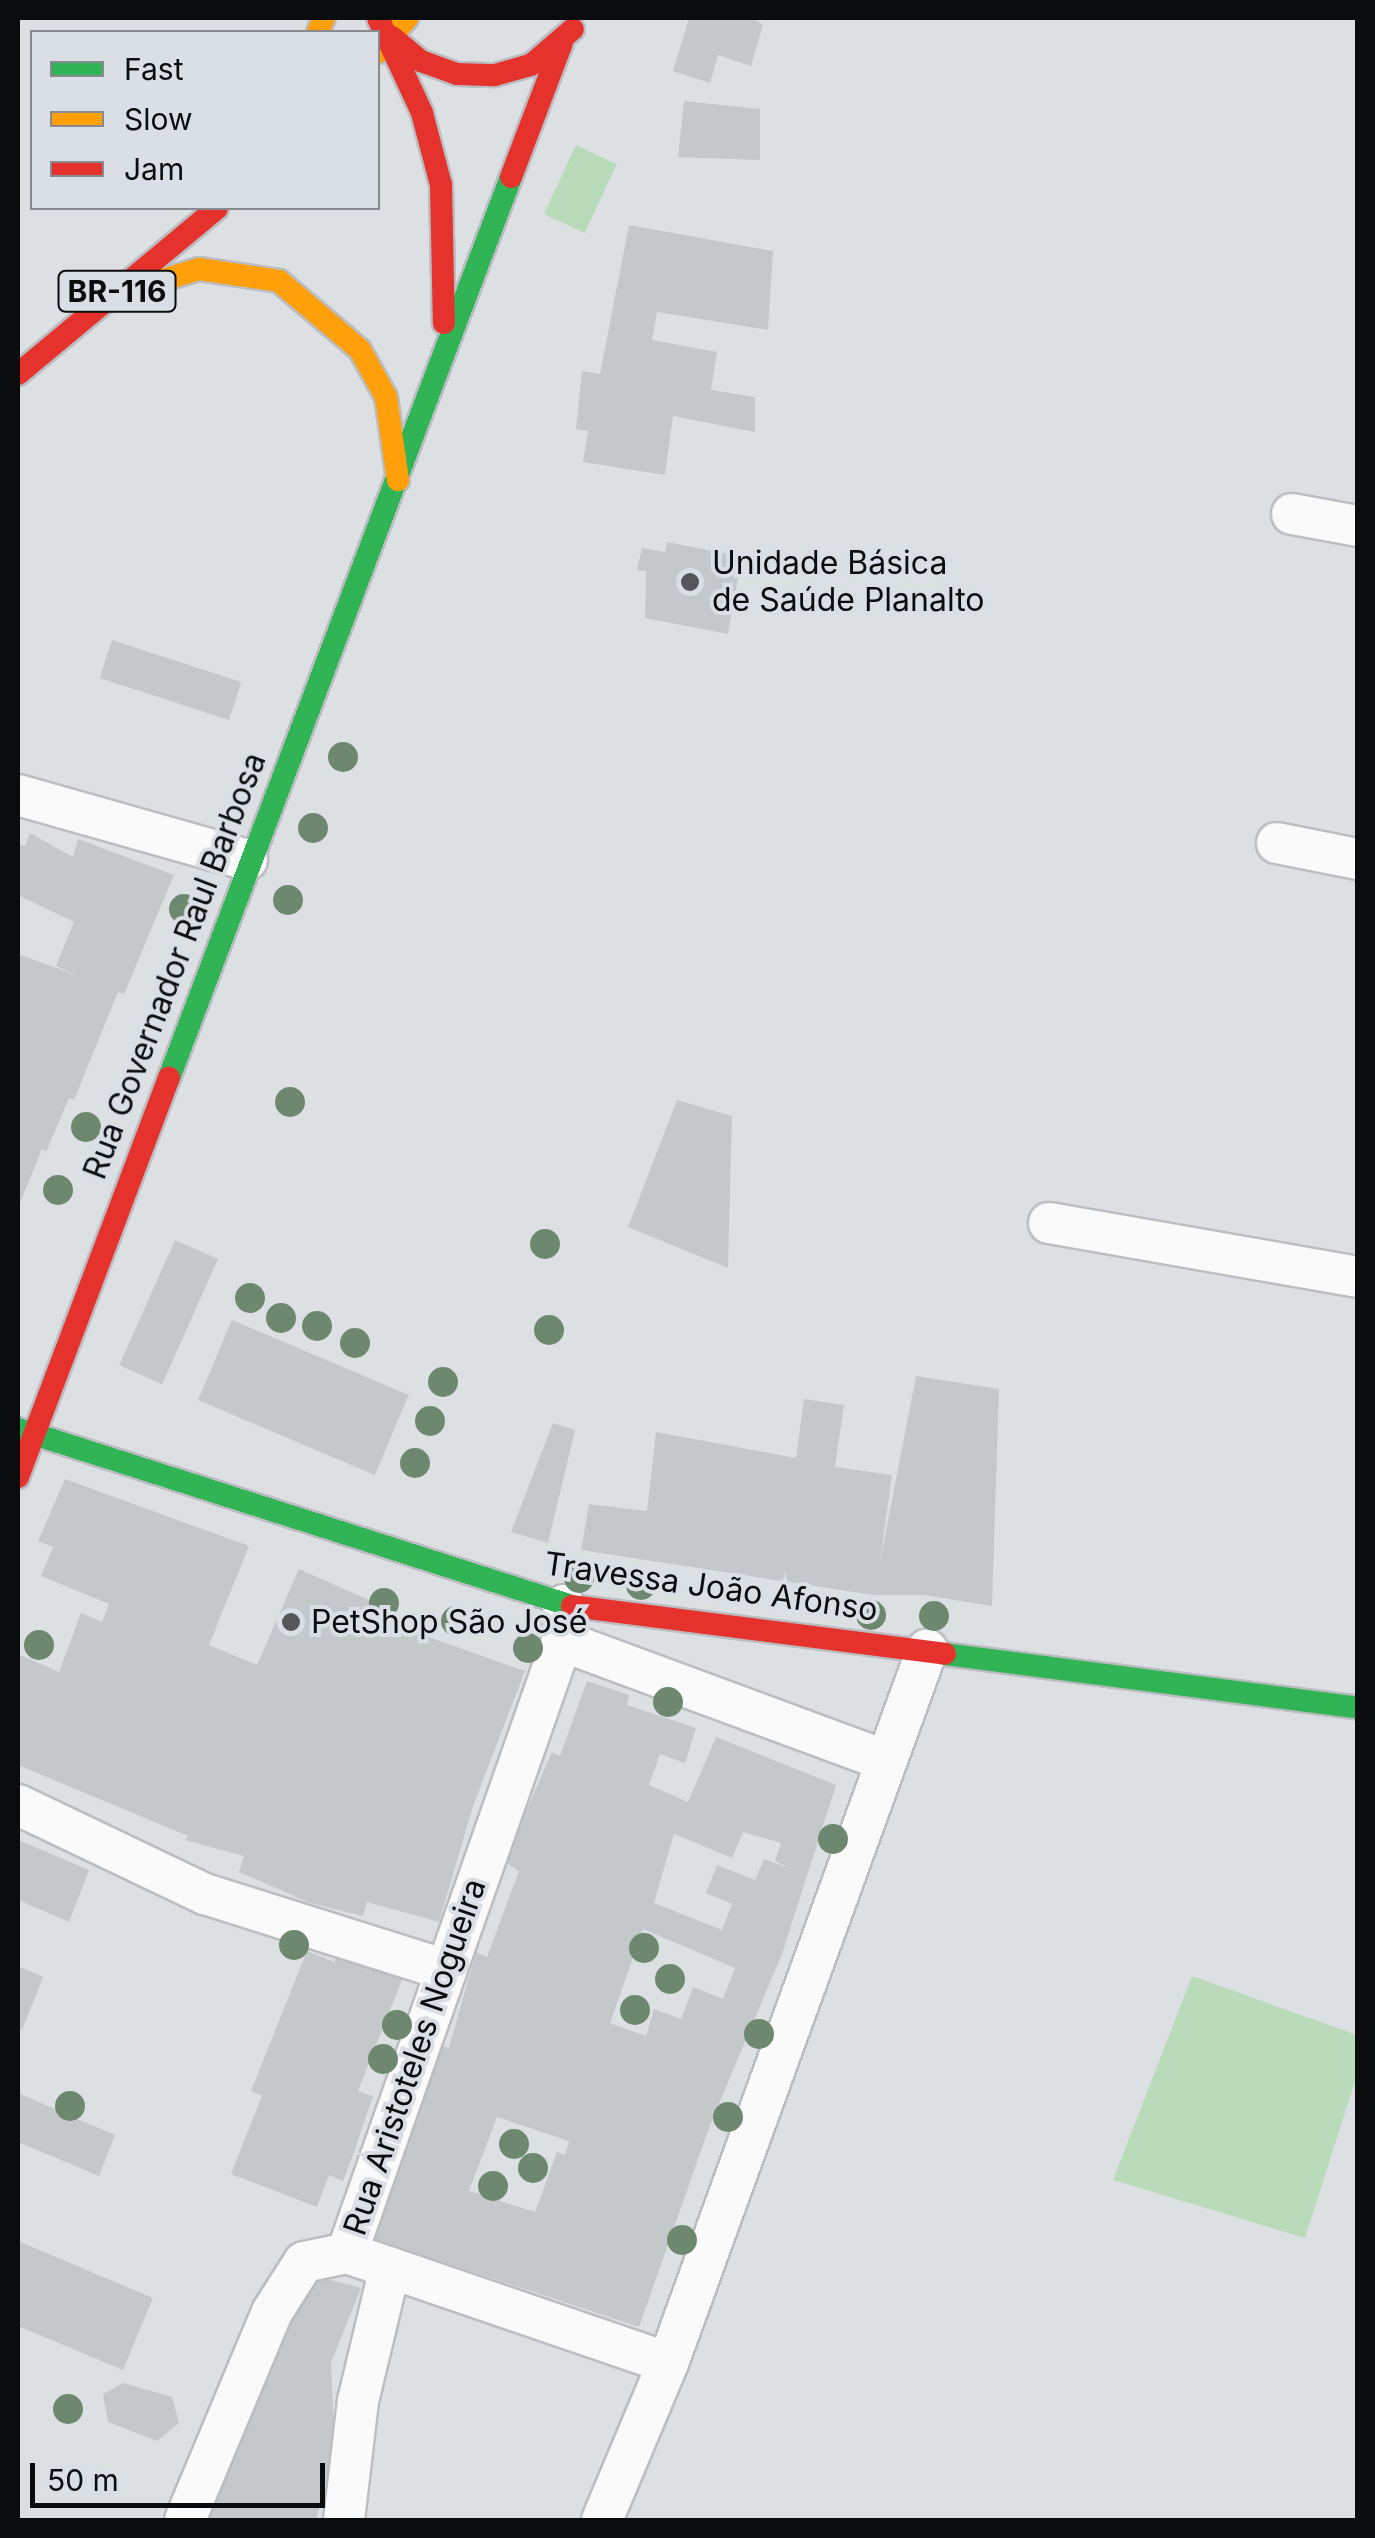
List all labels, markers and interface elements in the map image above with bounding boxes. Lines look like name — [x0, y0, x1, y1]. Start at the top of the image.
legend — [30, 30, 380, 210]
text: Fast — [124, 51, 183, 87]
text: Slow — [124, 101, 193, 137]
text: Jam — [124, 151, 184, 187]
road number: BR-116 — [57, 266, 177, 316]
place label: Unidade Básica de Saúde Planalto — [712, 545, 985, 620]
marker: Unidade Básica de Saúde Planalto — [677, 569, 703, 595]
street label: Rua Governador Raul Barbosa — [76, 747, 274, 1185]
street label: Travessa João Afonso — [542, 1545, 880, 1629]
place label: PetShop São José — [311, 1603, 587, 1641]
marker: PetShop São José — [280, 1611, 302, 1633]
street label: Rua Aristoteles Nogueira — [336, 1874, 494, 2240]
scale bar — [35, 2443, 330, 2505]
text: 50 m — [47, 2462, 119, 2498]

